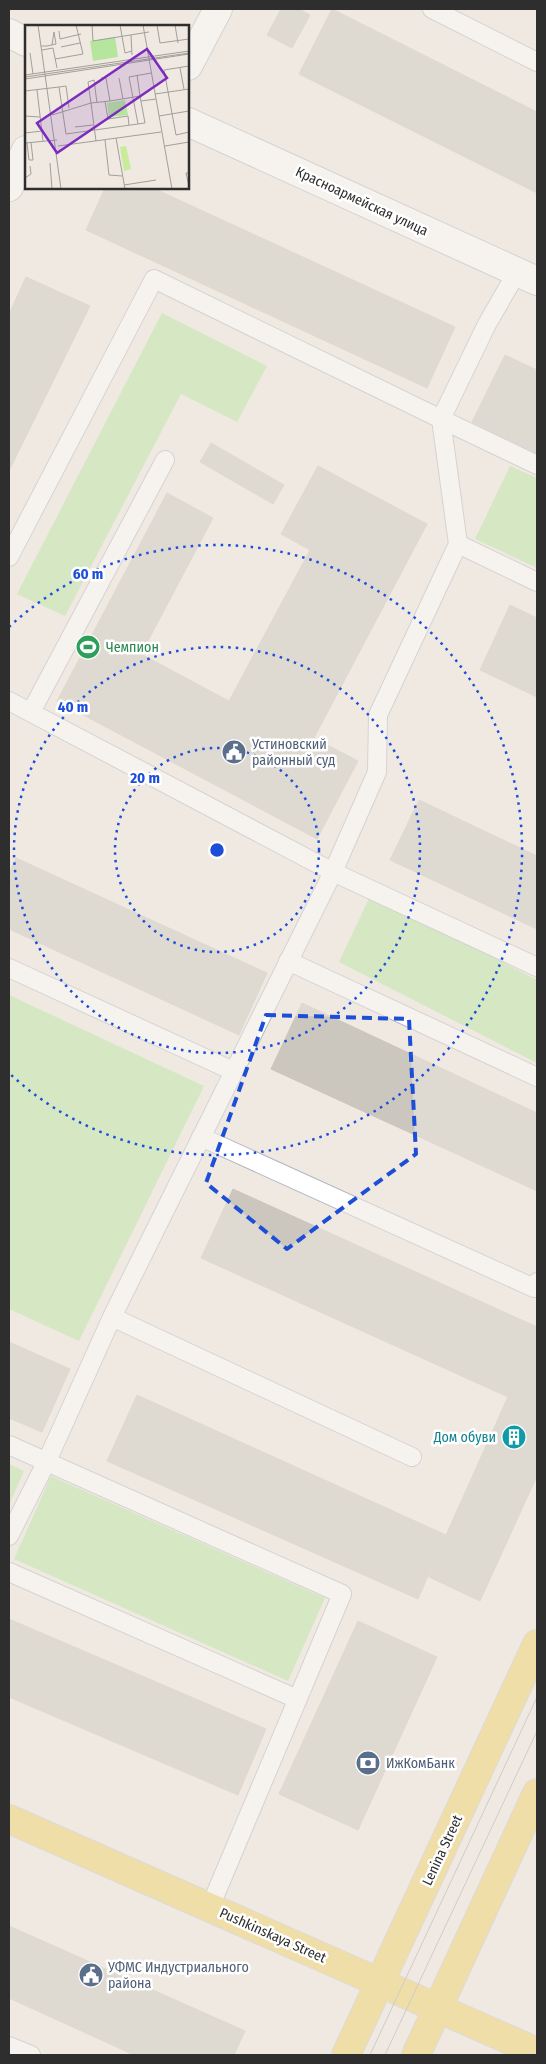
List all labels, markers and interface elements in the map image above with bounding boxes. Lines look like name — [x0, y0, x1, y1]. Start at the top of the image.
inset map — [25, 25, 189, 189]
street label: Красноармейская улица — [293, 163, 431, 240]
text: 60 m — [73, 565, 103, 583]
sports icon: Чемпион — [75, 634, 101, 660]
place label: Чемпион — [106, 639, 159, 656]
text: 40 m — [58, 698, 88, 716]
place label: Устиновский районный суд — [251, 736, 335, 769]
public building icon: Устиновский районный суд — [221, 739, 247, 765]
text: 20 m — [129, 769, 160, 787]
centre of rings — [208, 841, 226, 859]
building icon: Дом обуви — [501, 1424, 527, 1450]
place label: Дом обуви — [433, 1429, 496, 1446]
bank icon: ИжКомБанк — [355, 1750, 381, 1776]
place label: ИжКомБанк — [386, 1755, 455, 1772]
street label: Lenina Street — [419, 1812, 466, 1888]
street label: Pushkinskaya Street — [217, 1904, 329, 1967]
place label: УФМС Индустриального района — [107, 1959, 249, 1992]
public building icon: УФМС Индустриального района — [78, 1962, 104, 1988]

